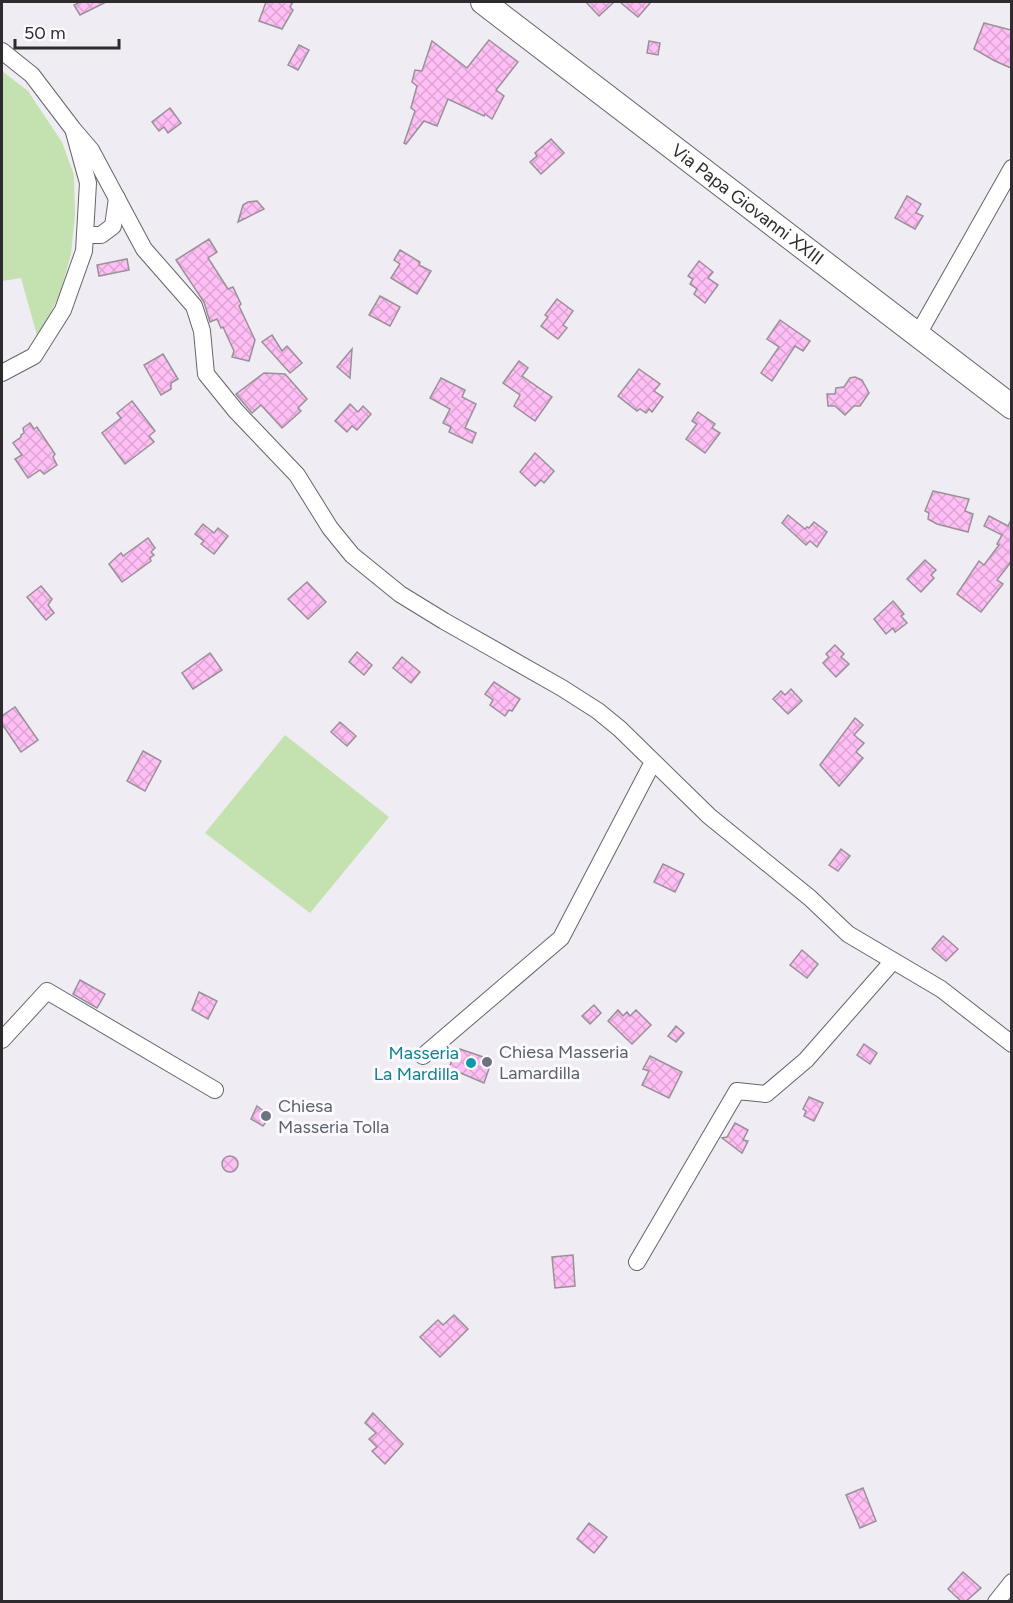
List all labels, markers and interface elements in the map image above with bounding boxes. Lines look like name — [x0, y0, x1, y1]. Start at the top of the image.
scale bar — [15, 12, 118, 50]
text: 50 m — [24, 22, 66, 44]
street label: Via Papa Giovanni XXIII — [667, 139, 828, 270]
place label: Chiesa Masseria Lamardilla — [499, 1041, 629, 1084]
place label: Masseria La Mardilla — [374, 1042, 459, 1085]
marker: Chiesa Masseria Lamardilla — [480, 1055, 494, 1069]
marker: Masseria La Mardilla — [464, 1056, 478, 1070]
place label: Chiesa Masseria Tolla — [278, 1095, 389, 1138]
marker: Chiesa Masseria Tolla — [259, 1109, 273, 1123]

